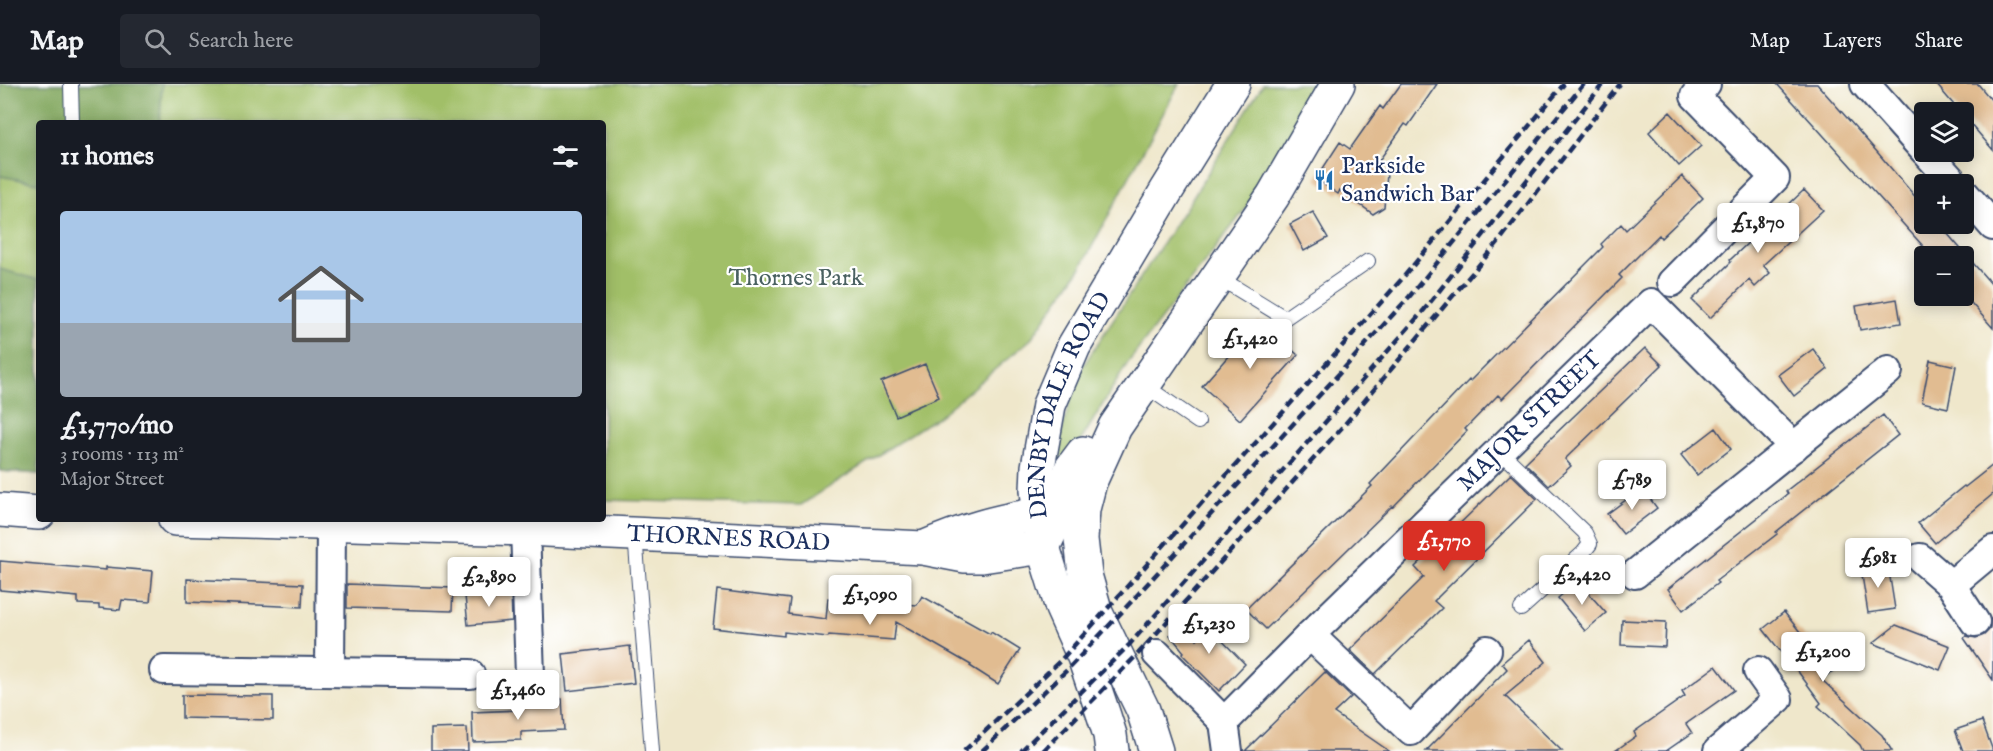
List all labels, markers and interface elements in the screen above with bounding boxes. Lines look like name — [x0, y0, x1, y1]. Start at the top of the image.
search box — [120, 14, 540, 68]
text: Map — [30, 24, 84, 59]
icon: search — [141, 25, 174, 58]
text: Search here — [189, 27, 293, 55]
text: Map — [1750, 28, 1790, 55]
text: Layers — [1823, 28, 1882, 55]
text: Share — [1915, 28, 1963, 55]
map controls — [1914, 102, 1974, 306]
button: layers — [1914, 102, 1974, 162]
text: 11 homes — [60, 140, 154, 173]
icon: filters — [549, 140, 582, 173]
place label: Parkside Sandwich Bar — [1341, 151, 1475, 210]
restaurant icon: Parkside Sandwich Bar — [1312, 168, 1336, 192]
button: + — [1914, 174, 1974, 234]
pin: £1,870 — [1709, 203, 1807, 254]
text: £1,870 — [1731, 210, 1785, 235]
button: − — [1914, 246, 1974, 306]
icon: home — [267, 250, 375, 358]
park label: Thornes Park — [728, 263, 864, 294]
street label: DENBY DALE ROAD — [1021, 286, 1118, 521]
pin: £1,420 — [1201, 319, 1299, 370]
text: £1,420 — [1222, 326, 1278, 351]
street label: MAJOR STREET — [1451, 344, 1609, 498]
text: £1,770/mo — [60, 409, 173, 442]
text: 3 rooms · 113 m² — [60, 442, 184, 467]
pin: £789 — [1596, 460, 1668, 511]
text: Major Street — [60, 467, 164, 492]
text: £789 — [1612, 467, 1652, 492]
street label: THORNES ROAD — [626, 518, 831, 559]
pin: £1,770 — [1395, 521, 1493, 572]
text: £1,770 — [1417, 528, 1471, 553]
pin: £981 — [1842, 538, 1914, 589]
text: £981 — [1859, 545, 1897, 570]
pin: £2,420 — [1533, 555, 1631, 606]
pin: £2,890 — [440, 557, 538, 608]
text: £2,420 — [1553, 562, 1611, 587]
text: £2,890 — [462, 564, 516, 589]
pin: £1,090 — [821, 575, 919, 626]
text: £1,090 — [843, 582, 898, 607]
pin: £1,230 — [1160, 604, 1258, 655]
text: £1,230 — [1182, 611, 1236, 636]
pin: £1,200 — [1774, 632, 1872, 683]
text: £1,200 — [1795, 639, 1851, 664]
pin: £1,460 — [469, 670, 567, 721]
text: £1,460 — [490, 677, 546, 702]

